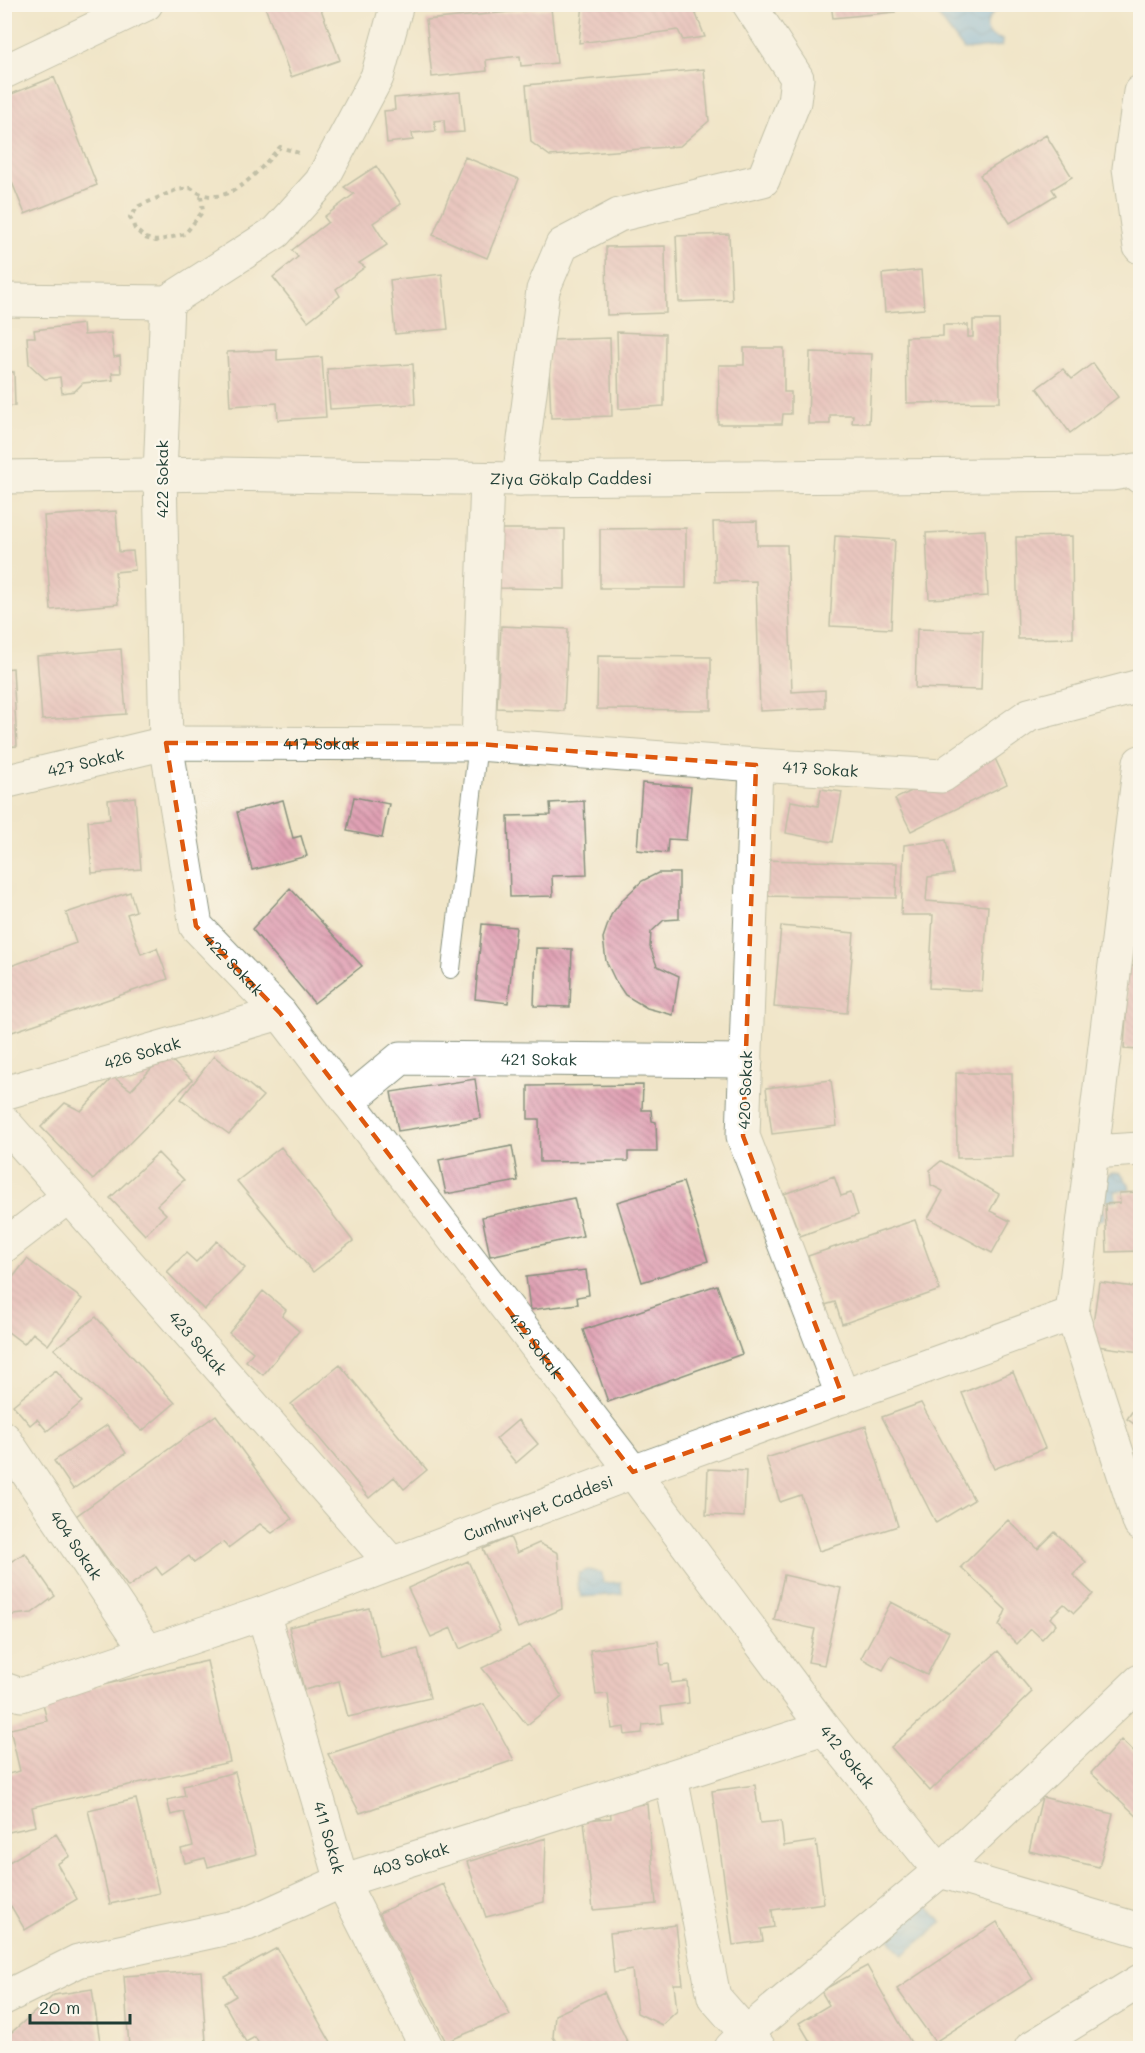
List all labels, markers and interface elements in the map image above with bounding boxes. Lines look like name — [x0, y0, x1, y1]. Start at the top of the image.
street label: 422 Sokak — [151, 440, 172, 518]
street label: Ziya Gökalp Caddesi — [490, 467, 652, 489]
street label: 417 Sokak — [283, 732, 359, 754]
street label: 427 Sokak — [45, 743, 126, 781]
street label: 417 Sokak — [782, 756, 859, 781]
street label: 422 Sokak — [200, 929, 269, 1000]
street label: 426 Sokak — [101, 1031, 183, 1073]
street label: 421 Sokak — [501, 1048, 577, 1070]
street label: 420 Sokak — [733, 1050, 756, 1130]
street label: 423 Sokak — [165, 1306, 232, 1379]
street label: 422 Sokak — [504, 1308, 568, 1382]
street label: Cumhuriyet Caddesi — [460, 1470, 616, 1546]
street label: 404 Sokak — [46, 1506, 107, 1584]
street label: 412 Sokak — [816, 1720, 880, 1793]
street label: 411 Sokak — [309, 1799, 350, 1876]
street label: 403 Sokak — [369, 1837, 451, 1881]
scale bar — [30, 1987, 130, 2025]
text: 20 m — [39, 1995, 80, 2019]

